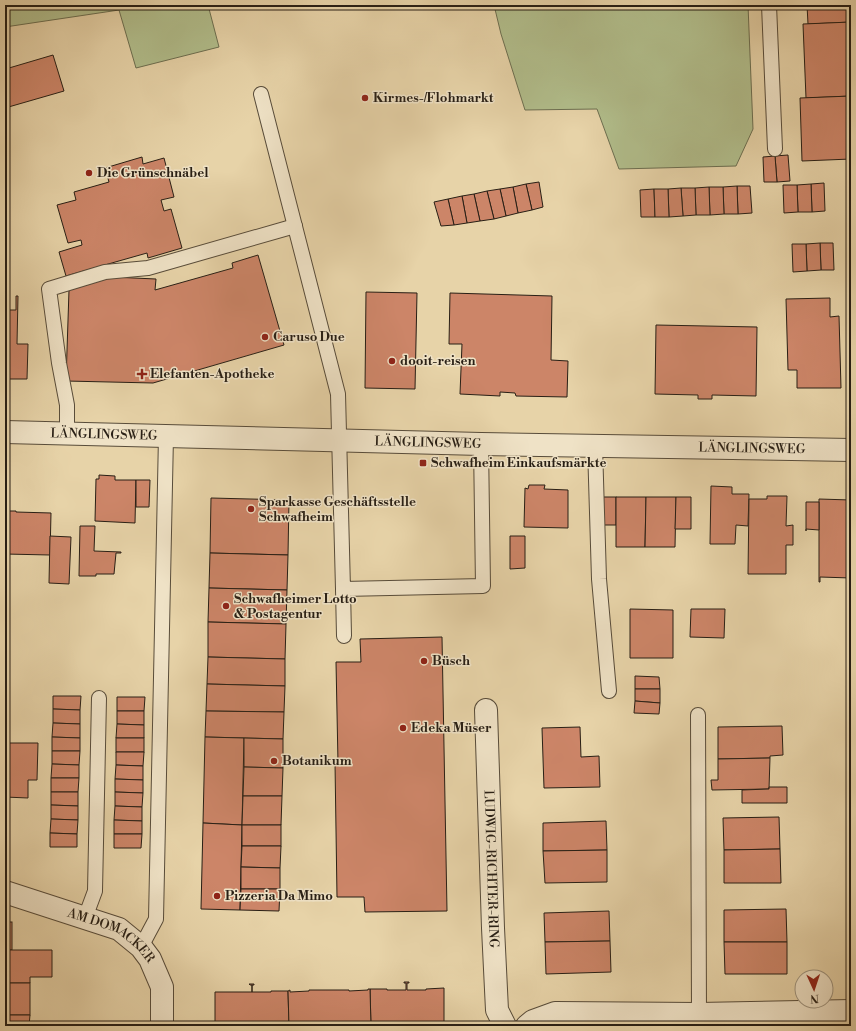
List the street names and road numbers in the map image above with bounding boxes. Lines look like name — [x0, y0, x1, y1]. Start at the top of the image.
street label: LÄNGLINGSWEG — [50, 424, 158, 444]
street label: LÄNGLINGSWEG — [374, 433, 482, 452]
street label: LÄNGLINGSWEG — [698, 439, 806, 457]
street label: LUDWIG-RICHTER-RING — [481, 790, 502, 949]
street label: AM DOMACKER — [65, 905, 159, 967]

